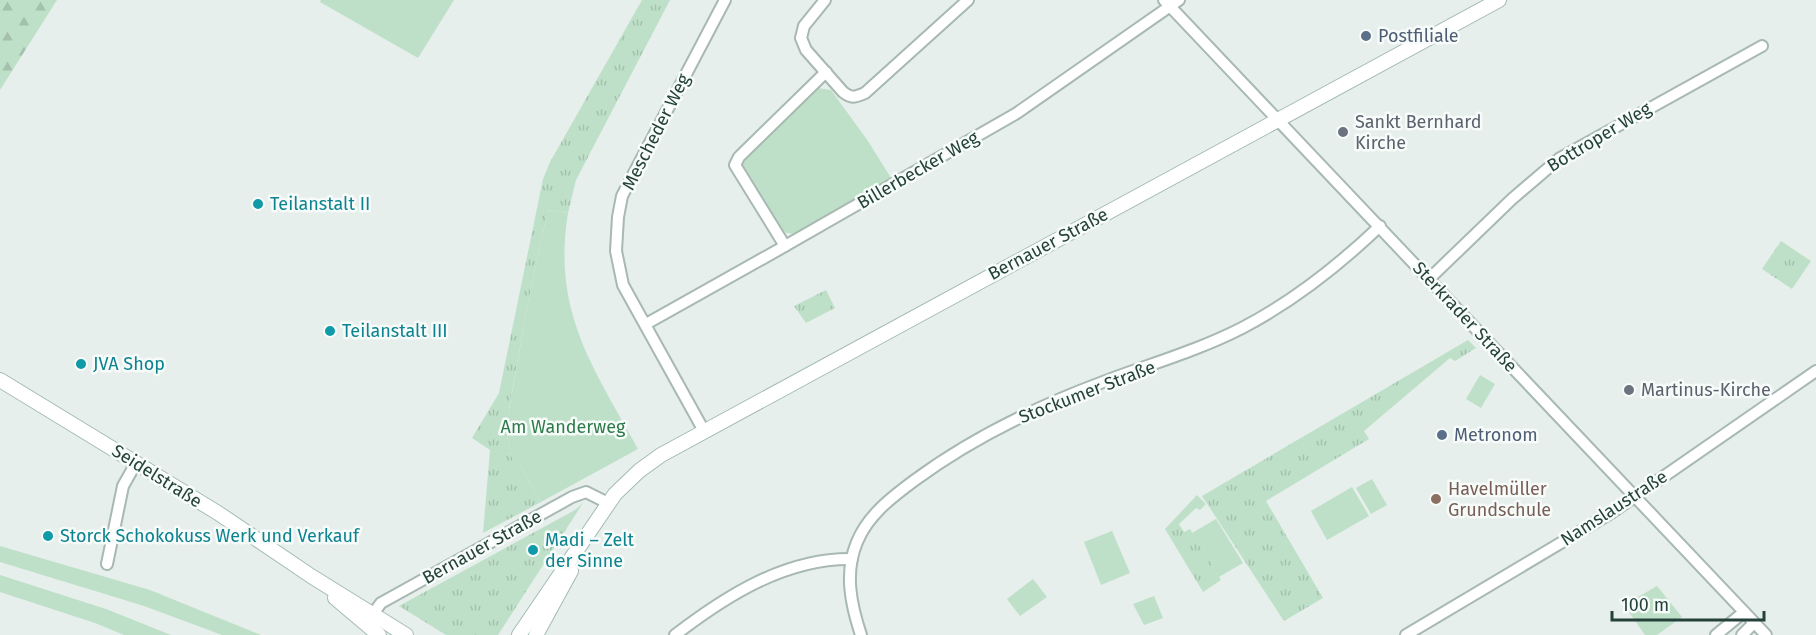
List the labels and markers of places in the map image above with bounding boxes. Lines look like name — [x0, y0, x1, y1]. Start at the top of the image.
place label: Postfiliale — [1378, 25, 1459, 47]
marker: Postfiliale — [1359, 29, 1373, 43]
place label: Sankt Bernhard Kirche — [1355, 111, 1481, 154]
marker: Sankt Bernhard Kirche — [1336, 125, 1350, 139]
place label: Teilanstalt II — [270, 193, 370, 215]
marker: Teilanstalt II — [251, 197, 265, 211]
place label: Teilanstalt III — [342, 320, 448, 342]
marker: Teilanstalt III — [323, 324, 337, 338]
place label: JVA Shop — [93, 353, 165, 375]
marker: JVA Shop — [74, 357, 88, 371]
place label: Martinus-Kirche — [1641, 379, 1771, 401]
marker: Martinus-Kirche — [1622, 383, 1636, 397]
place label: Metronom — [1454, 424, 1538, 446]
marker: Metronom — [1435, 428, 1449, 442]
place label: Havelmüller Grundschule — [1448, 478, 1551, 521]
marker: Havelmüller Grundschule — [1429, 492, 1443, 506]
place label: Storck Schokokuss Werk und Verkauf — [60, 525, 361, 547]
marker: Storck Schokokuss Werk und Verkauf — [41, 529, 55, 543]
place label: Madi – Zelt der Sinne — [545, 529, 635, 572]
marker: Madi – Zelt der Sinne — [526, 543, 540, 557]

